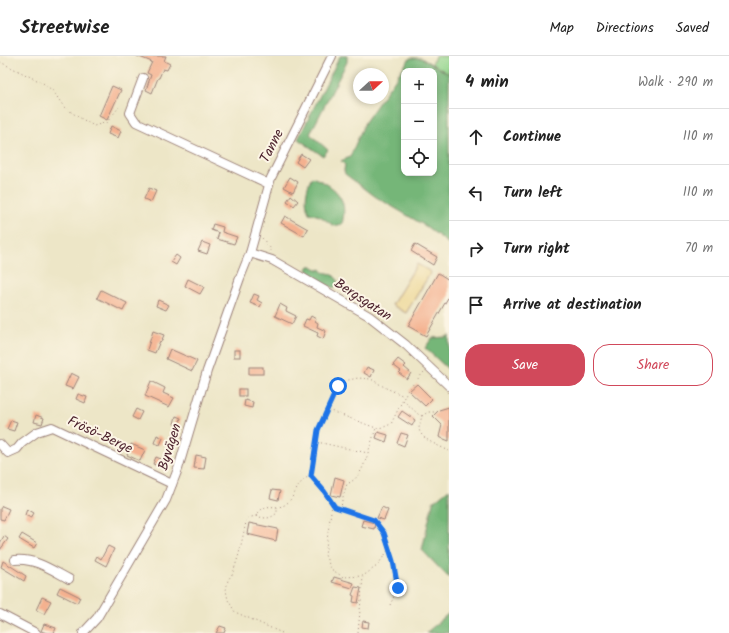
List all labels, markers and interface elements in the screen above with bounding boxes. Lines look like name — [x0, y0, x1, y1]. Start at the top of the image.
text: Streetwise — [20, 13, 110, 43]
text: Map — [549, 17, 574, 39]
text: Directions — [596, 17, 654, 39]
text: Saved — [676, 17, 709, 39]
north arrow — [353, 68, 389, 104]
map controls — [401, 68, 437, 176]
button: + — [401, 68, 437, 104]
text: 4 min — [465, 69, 509, 96]
text: Walk · 290 m — [638, 72, 713, 93]
button: − — [401, 104, 437, 140]
street label: Tanne — [254, 125, 290, 167]
text: Continue — [503, 125, 561, 149]
icon: ahead — [465, 126, 487, 148]
text: 110 m — [683, 126, 713, 147]
button: locate — [401, 140, 437, 176]
text: Turn left — [503, 181, 563, 205]
icon: left — [465, 182, 487, 204]
text: 110 m — [683, 182, 713, 203]
text: Turn right — [503, 237, 570, 261]
icon: right — [465, 238, 487, 260]
text: 70 m — [685, 238, 713, 259]
street label: Bergsgatan — [330, 273, 396, 327]
text: Arrive at destination — [503, 293, 642, 317]
icon: arrive — [465, 294, 487, 316]
button: Save — [465, 344, 585, 386]
button: Share — [593, 344, 713, 386]
route start — [329, 377, 347, 395]
street label: Frösö-Berge — [64, 410, 137, 460]
street label: Byvägen — [152, 421, 188, 473]
route end — [389, 579, 407, 597]

